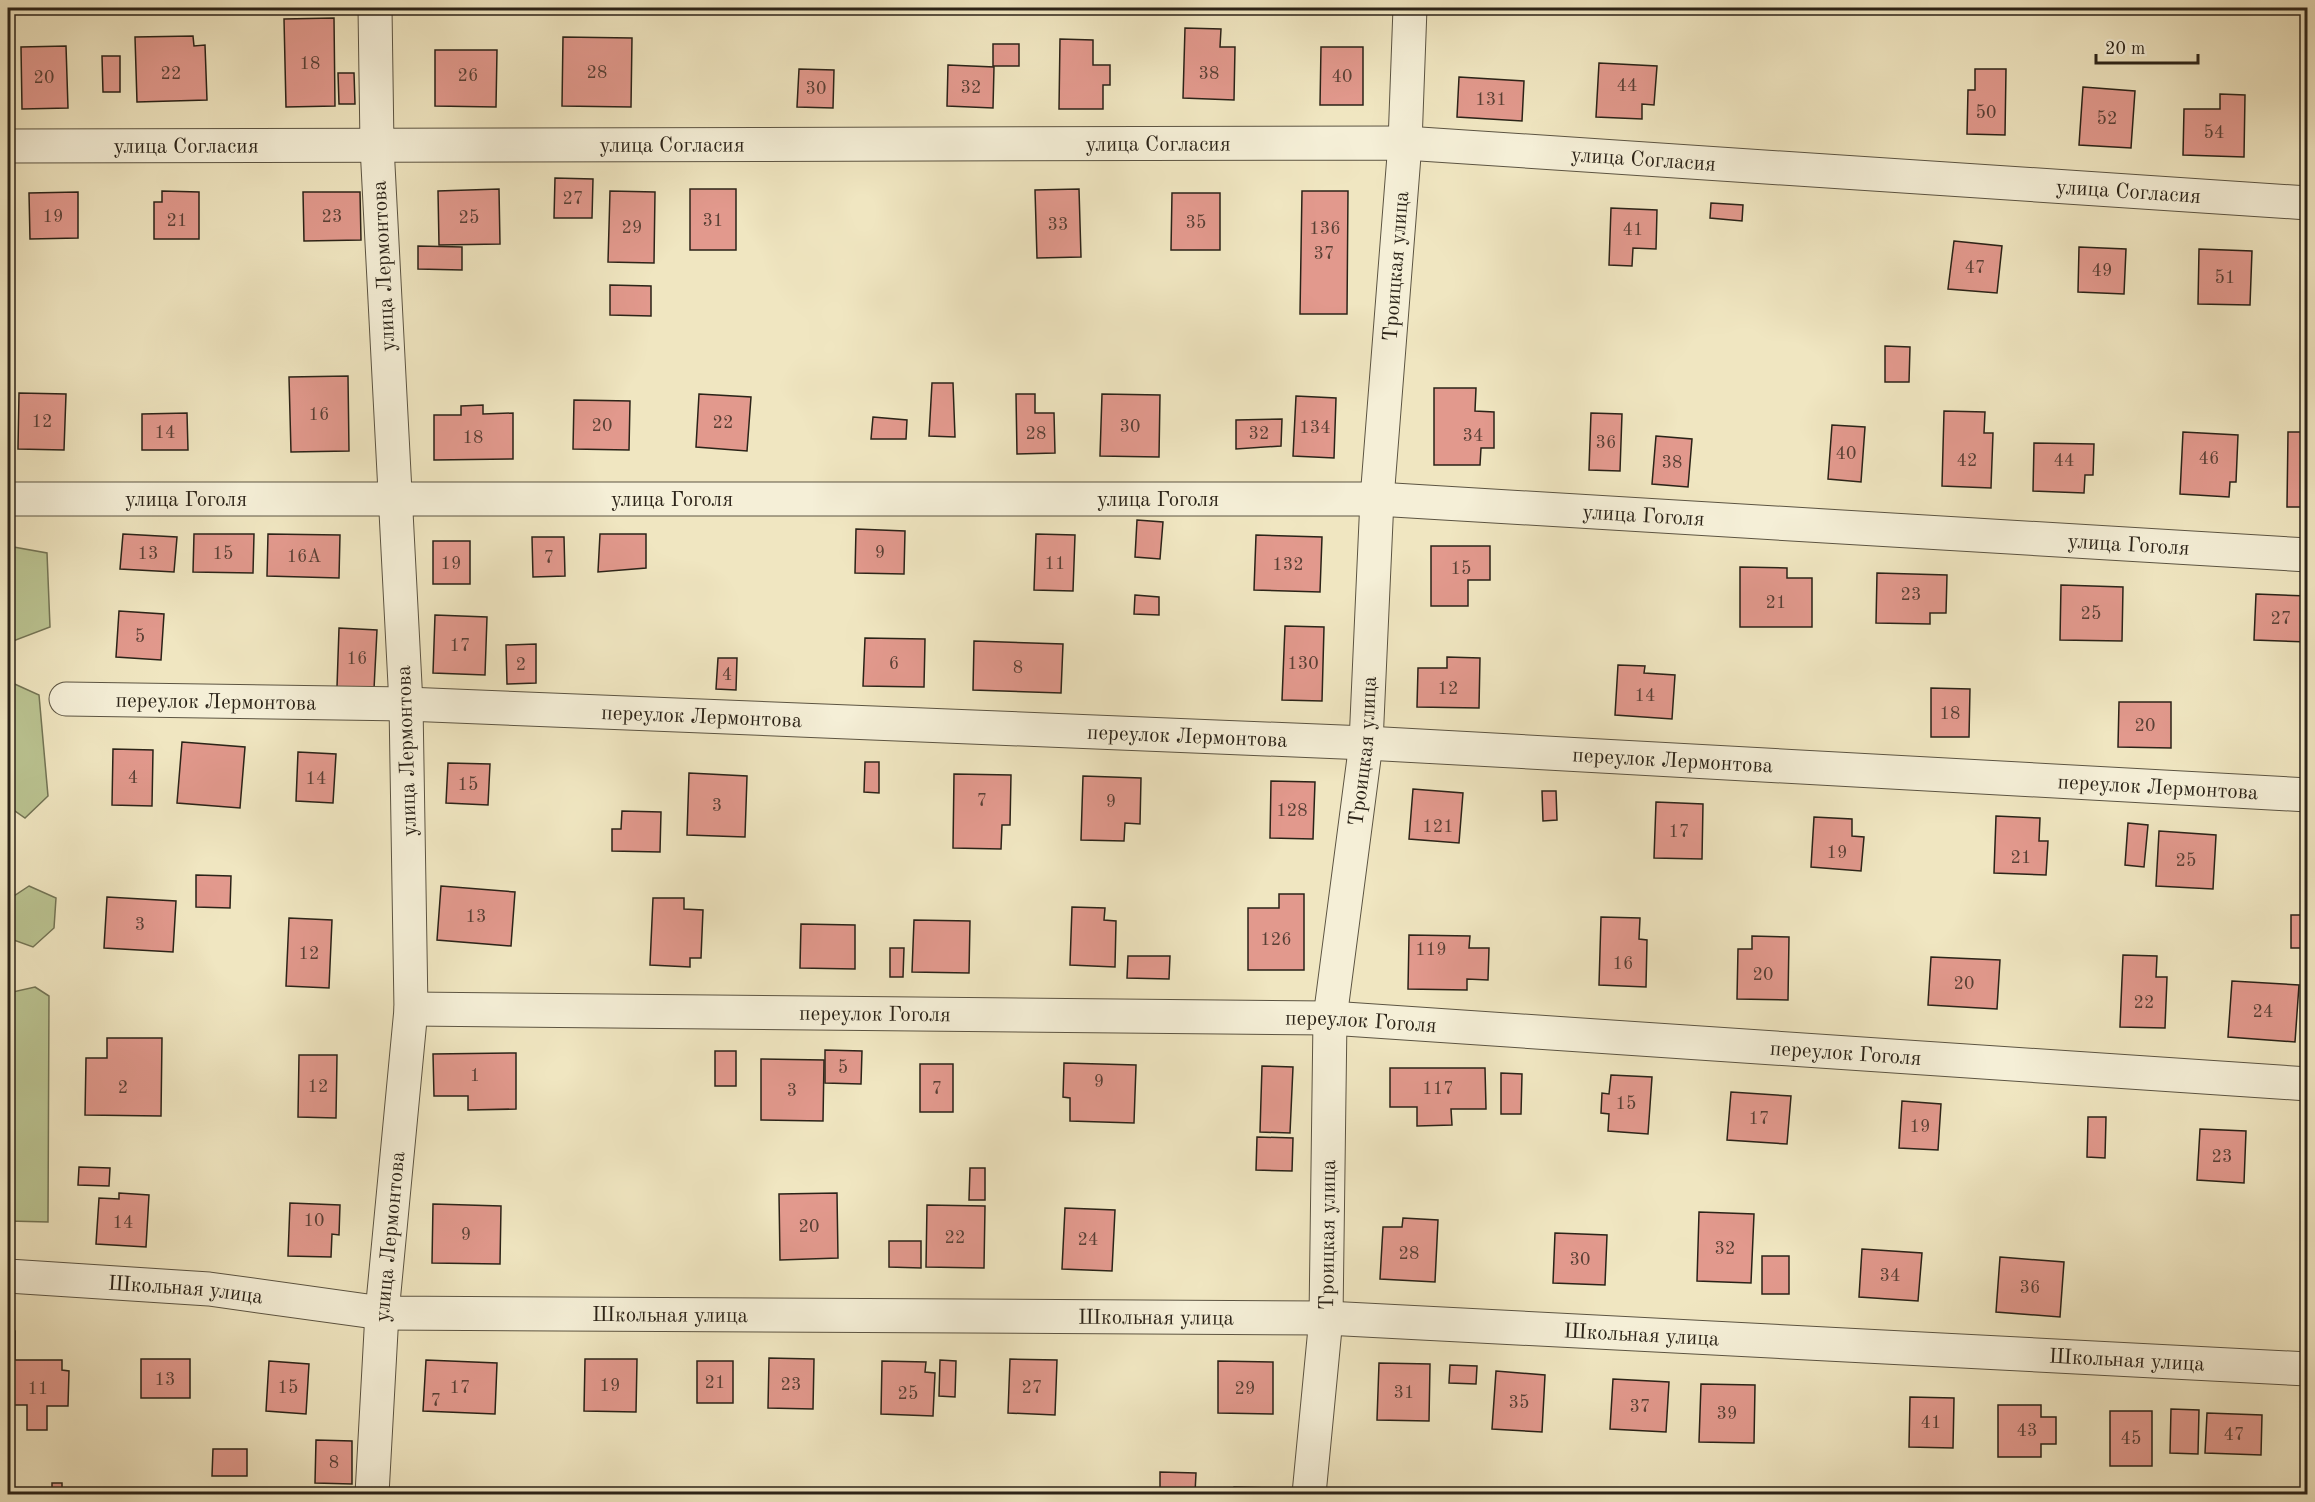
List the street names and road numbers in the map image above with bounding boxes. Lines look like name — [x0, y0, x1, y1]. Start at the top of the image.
street label: улица Согласия — [1085, 134, 1231, 156]
street label: улица Согласия — [599, 135, 745, 157]
street label: улица Согласия — [113, 136, 259, 158]
street label: улица Согласия — [1570, 145, 1717, 176]
street label: улица Согласия — [2055, 177, 2202, 208]
street label: улица Лермонтова — [370, 180, 399, 352]
street label: Троицкая улица — [1380, 190, 1413, 342]
street label: улица Гоголя — [125, 490, 247, 511]
street label: улица Гоголя — [611, 490, 733, 511]
street label: улица Гоголя — [1097, 490, 1219, 511]
street label: улица Гоголя — [1582, 502, 1705, 531]
street label: улица Гоголя — [2067, 532, 2190, 560]
street label: улица Лермонтова — [394, 665, 421, 837]
street label: Троицкая улица — [1346, 676, 1381, 827]
street label: переулок Лермонтова — [115, 691, 317, 715]
street label: переулок Лермонтова — [601, 703, 802, 732]
street label: переулок Лермонтова — [1086, 723, 1288, 752]
street label: переулок Лермонтова — [1572, 745, 1774, 777]
street label: переулок Лермонтова — [2057, 772, 2259, 804]
street label: переулок Гоголя — [799, 1004, 951, 1026]
street label: переулок Гоголя — [1285, 1009, 1437, 1037]
street label: переулок Гоголя — [1769, 1039, 1922, 1070]
street label: улица Лермонтова — [373, 1150, 409, 1323]
street label: Троицкая улица — [1317, 1159, 1340, 1310]
street label: Школьная улица — [107, 1273, 264, 1308]
street label: Школьная улица — [592, 1305, 748, 1327]
street label: Школьная улица — [1078, 1308, 1234, 1330]
street label: Школьная улица — [1563, 1321, 1720, 1350]
street label: Школьная улица — [2048, 1347, 2205, 1376]

